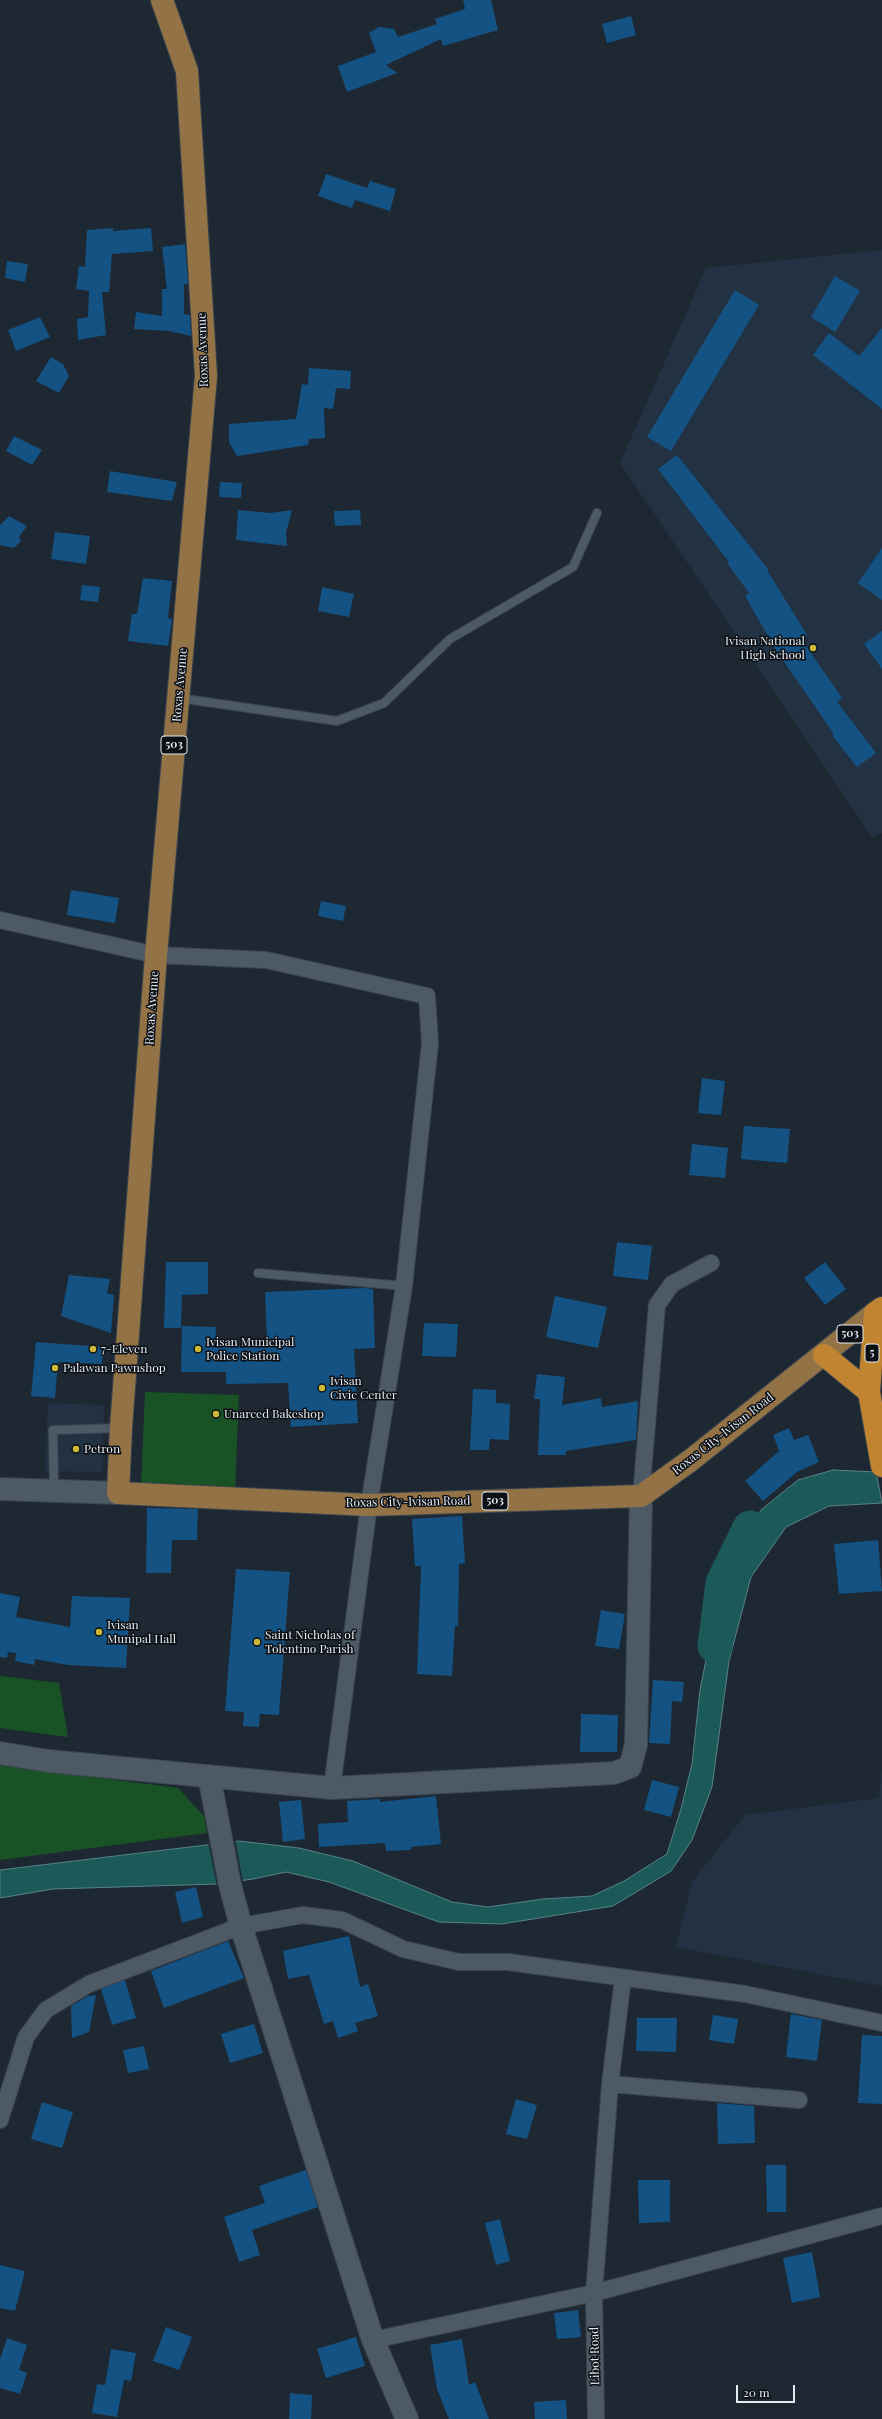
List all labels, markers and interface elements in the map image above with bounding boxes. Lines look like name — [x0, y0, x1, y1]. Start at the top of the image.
street label: Roxas Avenue — [195, 313, 211, 387]
place label: Ivisan National High School — [725, 634, 805, 662]
marker: Ivisan National High School — [808, 643, 818, 653]
street label: Roxas Avenue — [170, 647, 190, 723]
road number: 503 — [161, 736, 187, 754]
street label: Roxas Avenue — [142, 970, 162, 1046]
road number: 503 — [837, 1325, 863, 1343]
place label: Ivisan Municipal Police Station — [206, 1335, 294, 1363]
place label: 7-Eleven — [101, 1342, 147, 1356]
marker: 7-Eleven — [88, 1344, 98, 1354]
marker: Ivisan Municipal Police Station — [193, 1344, 203, 1354]
road number: 5 — [865, 1344, 879, 1362]
place label: Palawan Pawnshop — [63, 1361, 166, 1375]
marker: Palawan Pawnshop — [50, 1363, 60, 1373]
place label: Ivisan Civic Center — [330, 1374, 397, 1402]
marker: Ivisan Civic Center — [317, 1383, 327, 1393]
street label: Roxas City-Ivisan Road — [669, 1390, 777, 1478]
place label: Unarced Bakeshop — [224, 1407, 324, 1421]
marker: Unarced Bakeshop — [211, 1409, 221, 1419]
place label: Petron — [84, 1442, 120, 1456]
marker: Petron — [71, 1444, 81, 1454]
road number: 503 — [482, 1492, 508, 1510]
street label: Roxas City-Ivisan Road — [346, 1494, 470, 1510]
place label: Ivisan Munipal Hall — [107, 1618, 176, 1646]
marker: Ivisan Munipal Hall — [94, 1627, 104, 1637]
place label: Saint Nicholas of Tolentino Parish — [265, 1628, 355, 1656]
marker: Saint Nicholas of Tolentino Parish — [252, 1637, 262, 1647]
street label: Libot Road — [587, 2327, 603, 2385]
scale bar — [738, 2377, 797, 2403]
text: 20 m — [743, 2384, 770, 2400]

